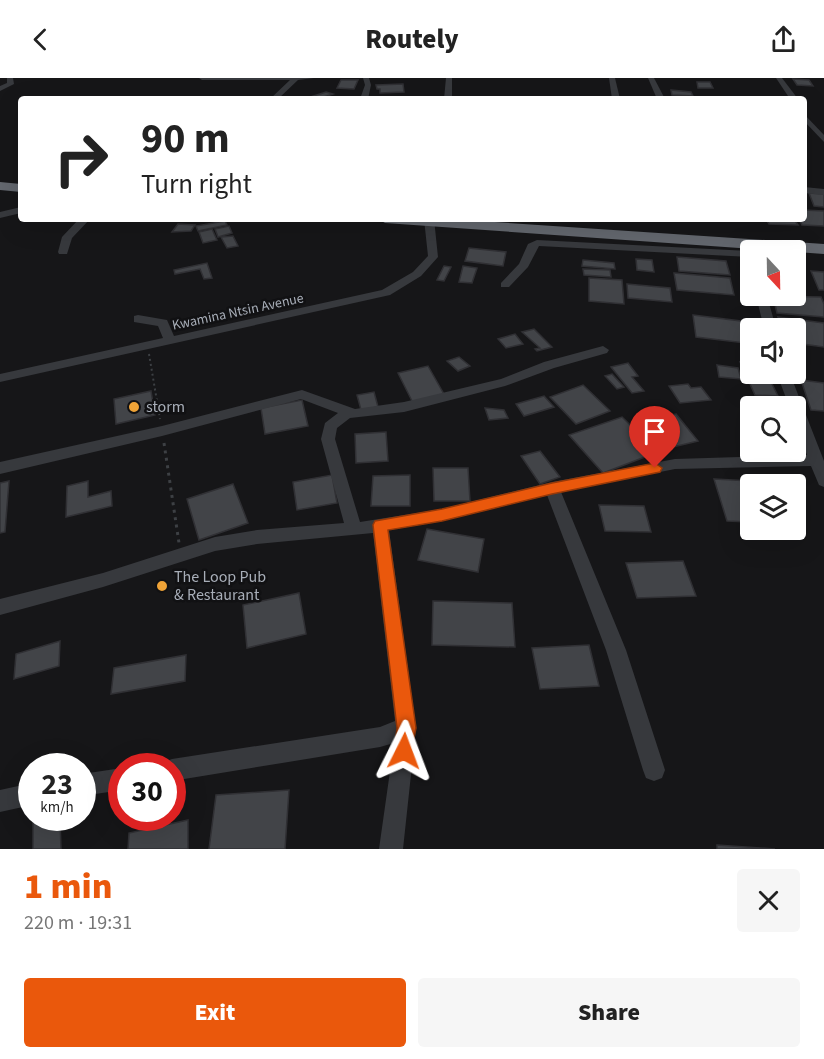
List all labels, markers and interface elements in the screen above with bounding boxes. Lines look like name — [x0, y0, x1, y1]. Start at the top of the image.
text: Routely — [365, 20, 459, 59]
icon: back — [24, 23, 57, 56]
icon: share — [767, 23, 800, 56]
text: 90 m — [141, 109, 230, 169]
icon: right — [42, 120, 120, 198]
text: Turn right — [141, 165, 252, 204]
north arrow — [740, 240, 806, 306]
map controls — [740, 240, 806, 540]
street label: Kwamina Ntsin Avenue — [170, 288, 306, 336]
button: sound — [740, 318, 806, 384]
place label: storm — [146, 396, 185, 418]
button: search — [740, 396, 806, 462]
marker: storm — [127, 400, 141, 414]
pin — [629, 406, 680, 468]
icon: arrive — [638, 415, 671, 448]
button: layers — [740, 474, 806, 540]
place label: The Loop Pub & Restaurant — [174, 566, 266, 606]
marker: The Loop Pub & Restaurant — [155, 579, 169, 593]
position arrow — [372, 719, 436, 783]
speed limit sign: 30 — [108, 753, 186, 831]
text: 23 — [41, 763, 73, 806]
text: km/h — [40, 797, 74, 818]
text: 1 min — [24, 861, 112, 912]
button: close — [737, 869, 800, 932]
text: 220 m · 19:31 — [24, 909, 132, 937]
button: Exit — [24, 978, 406, 1047]
button: Share — [418, 978, 800, 1047]

